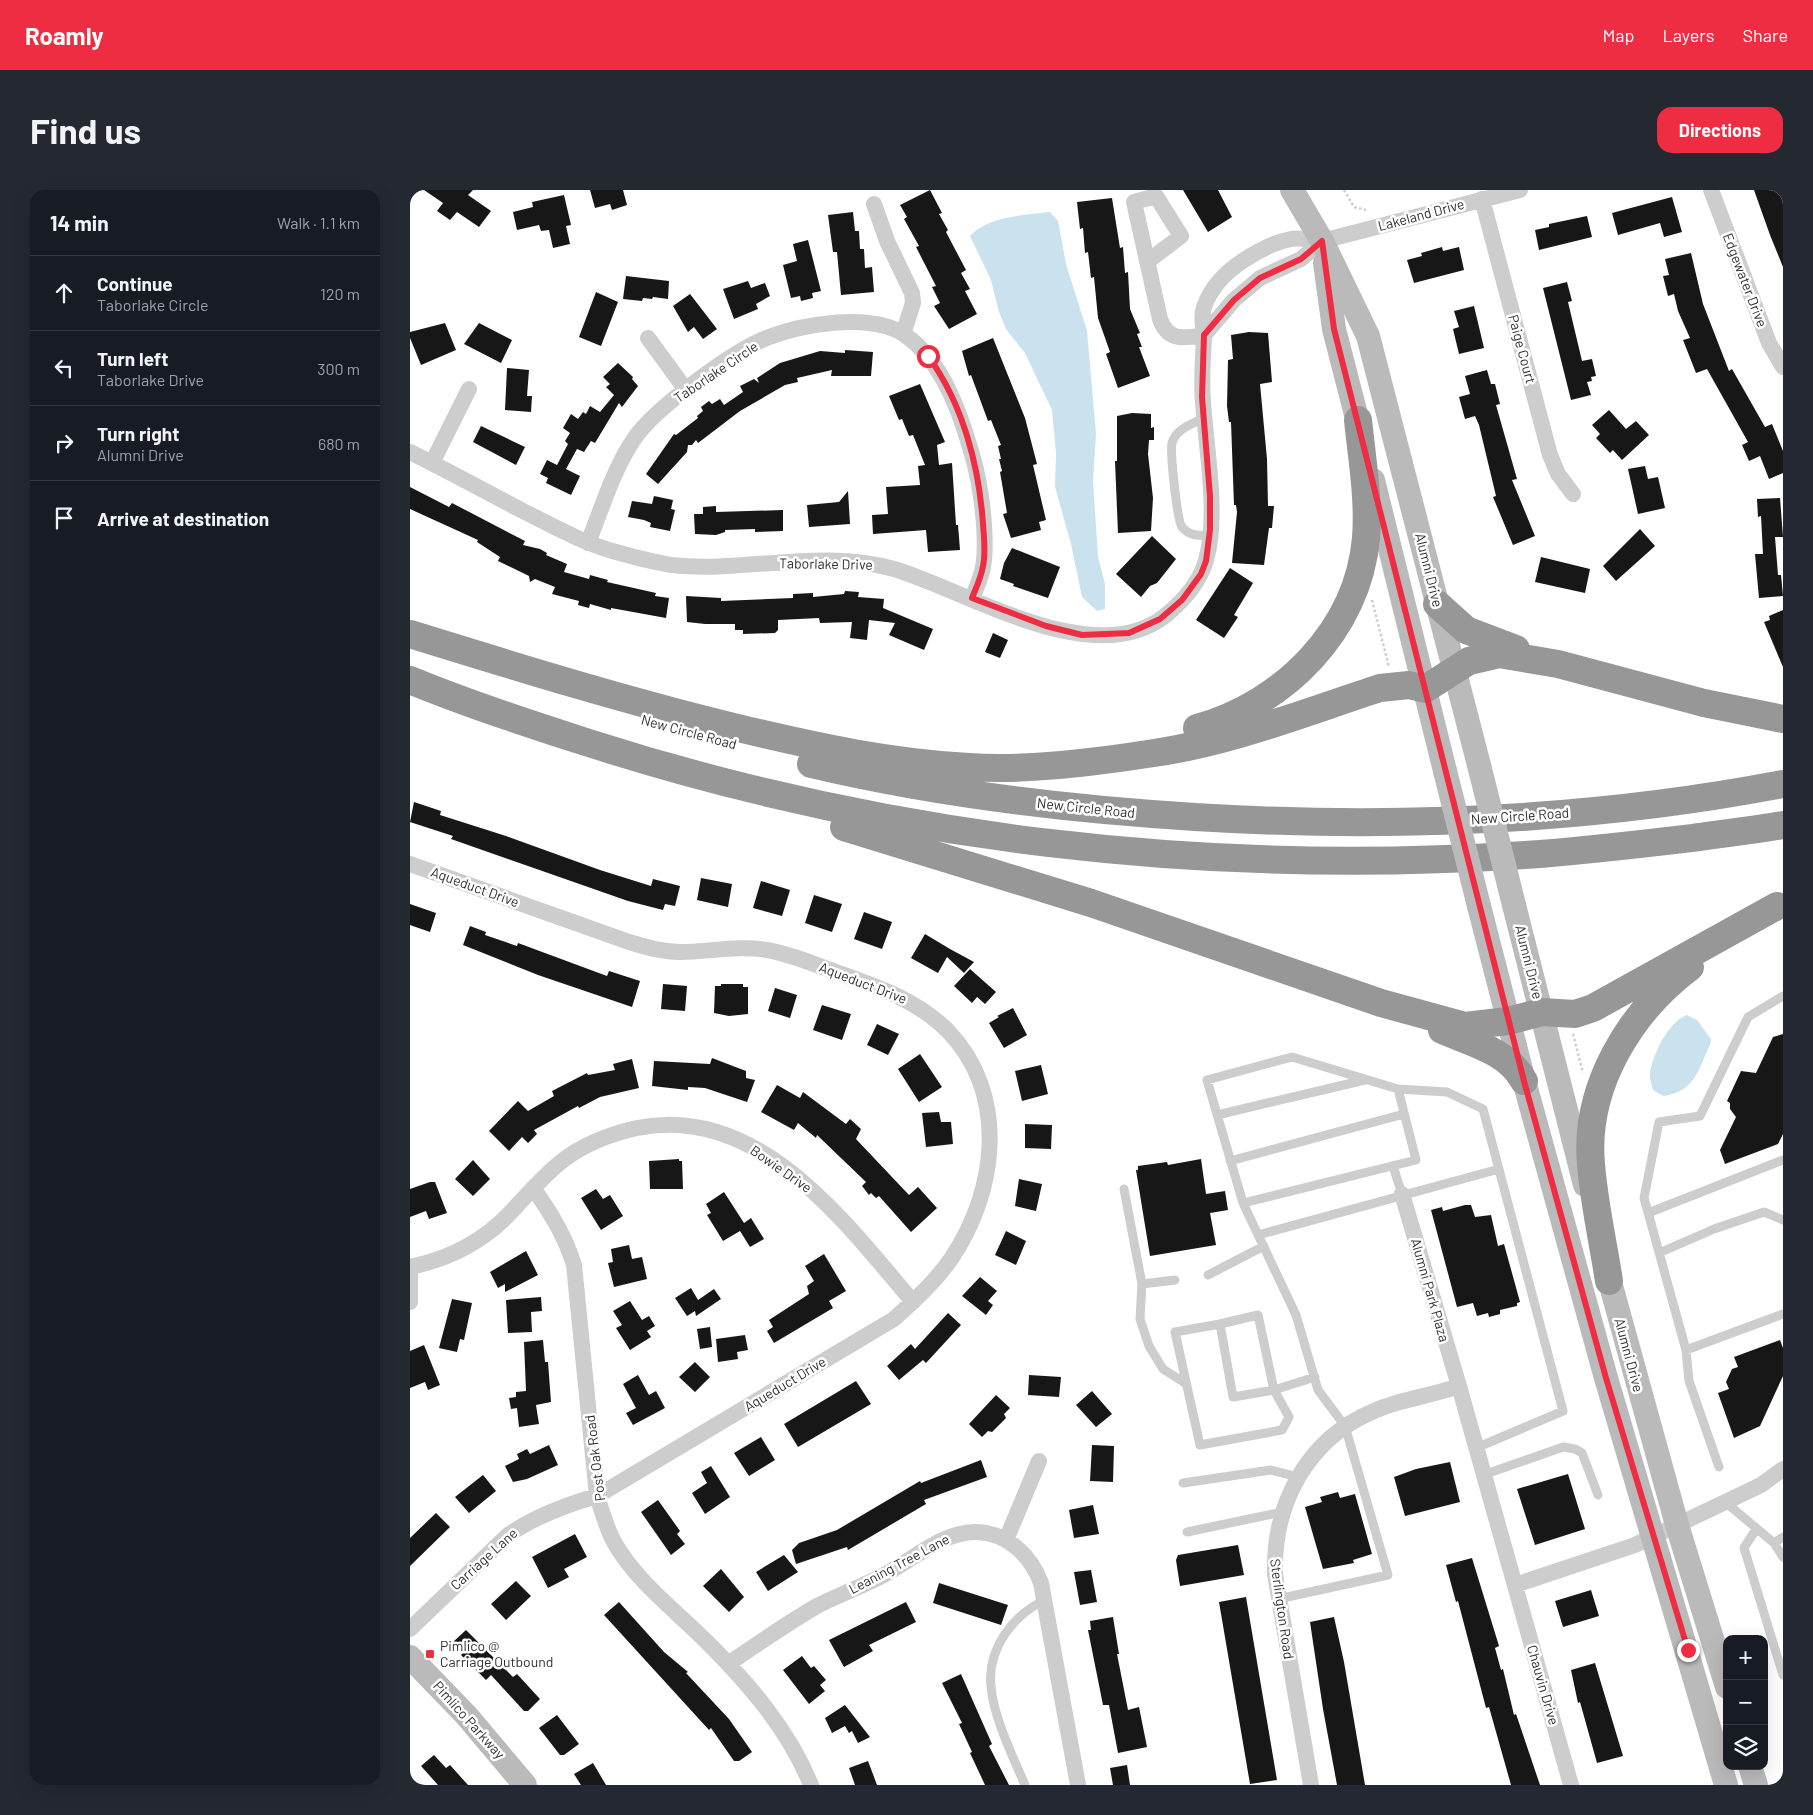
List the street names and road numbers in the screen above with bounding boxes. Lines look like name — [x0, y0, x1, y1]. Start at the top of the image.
street label: Lakeland Drive — [1376, 195, 1466, 234]
street label: Edgewater Drive — [1720, 230, 1771, 329]
street label: Paige Court — [1505, 313, 1540, 385]
street label: Taborlake Circle — [670, 337, 761, 406]
street label: Alumni Drive — [1412, 531, 1447, 609]
street label: Taborlake Drive — [779, 554, 873, 573]
street label: New Circle Road — [639, 711, 739, 752]
street label: New Circle Road — [1036, 794, 1136, 821]
street label: New Circle Road — [1470, 804, 1570, 827]
street label: Aqueduct Drive — [429, 863, 522, 910]
street label: Alumni Drive — [1512, 923, 1547, 1001]
street label: Aqueduct Drive — [817, 958, 909, 1007]
street label: Bowie Drive — [747, 1141, 815, 1196]
street label: Alumni Park Plaza — [1408, 1236, 1453, 1344]
street label: Alumni Drive — [1611, 1316, 1648, 1394]
street label: Aqueduct Drive — [741, 1352, 829, 1415]
street label: Post Oak Road — [581, 1414, 608, 1502]
street label: Carriage Lane — [447, 1524, 521, 1593]
street label: Leaning Tree Lane — [846, 1530, 952, 1597]
street label: Sterlington Road — [1267, 1558, 1298, 1660]
street label: Chauvin Drive — [1524, 1643, 1563, 1727]
street label: Pimlico Parkway — [430, 1677, 509, 1762]

